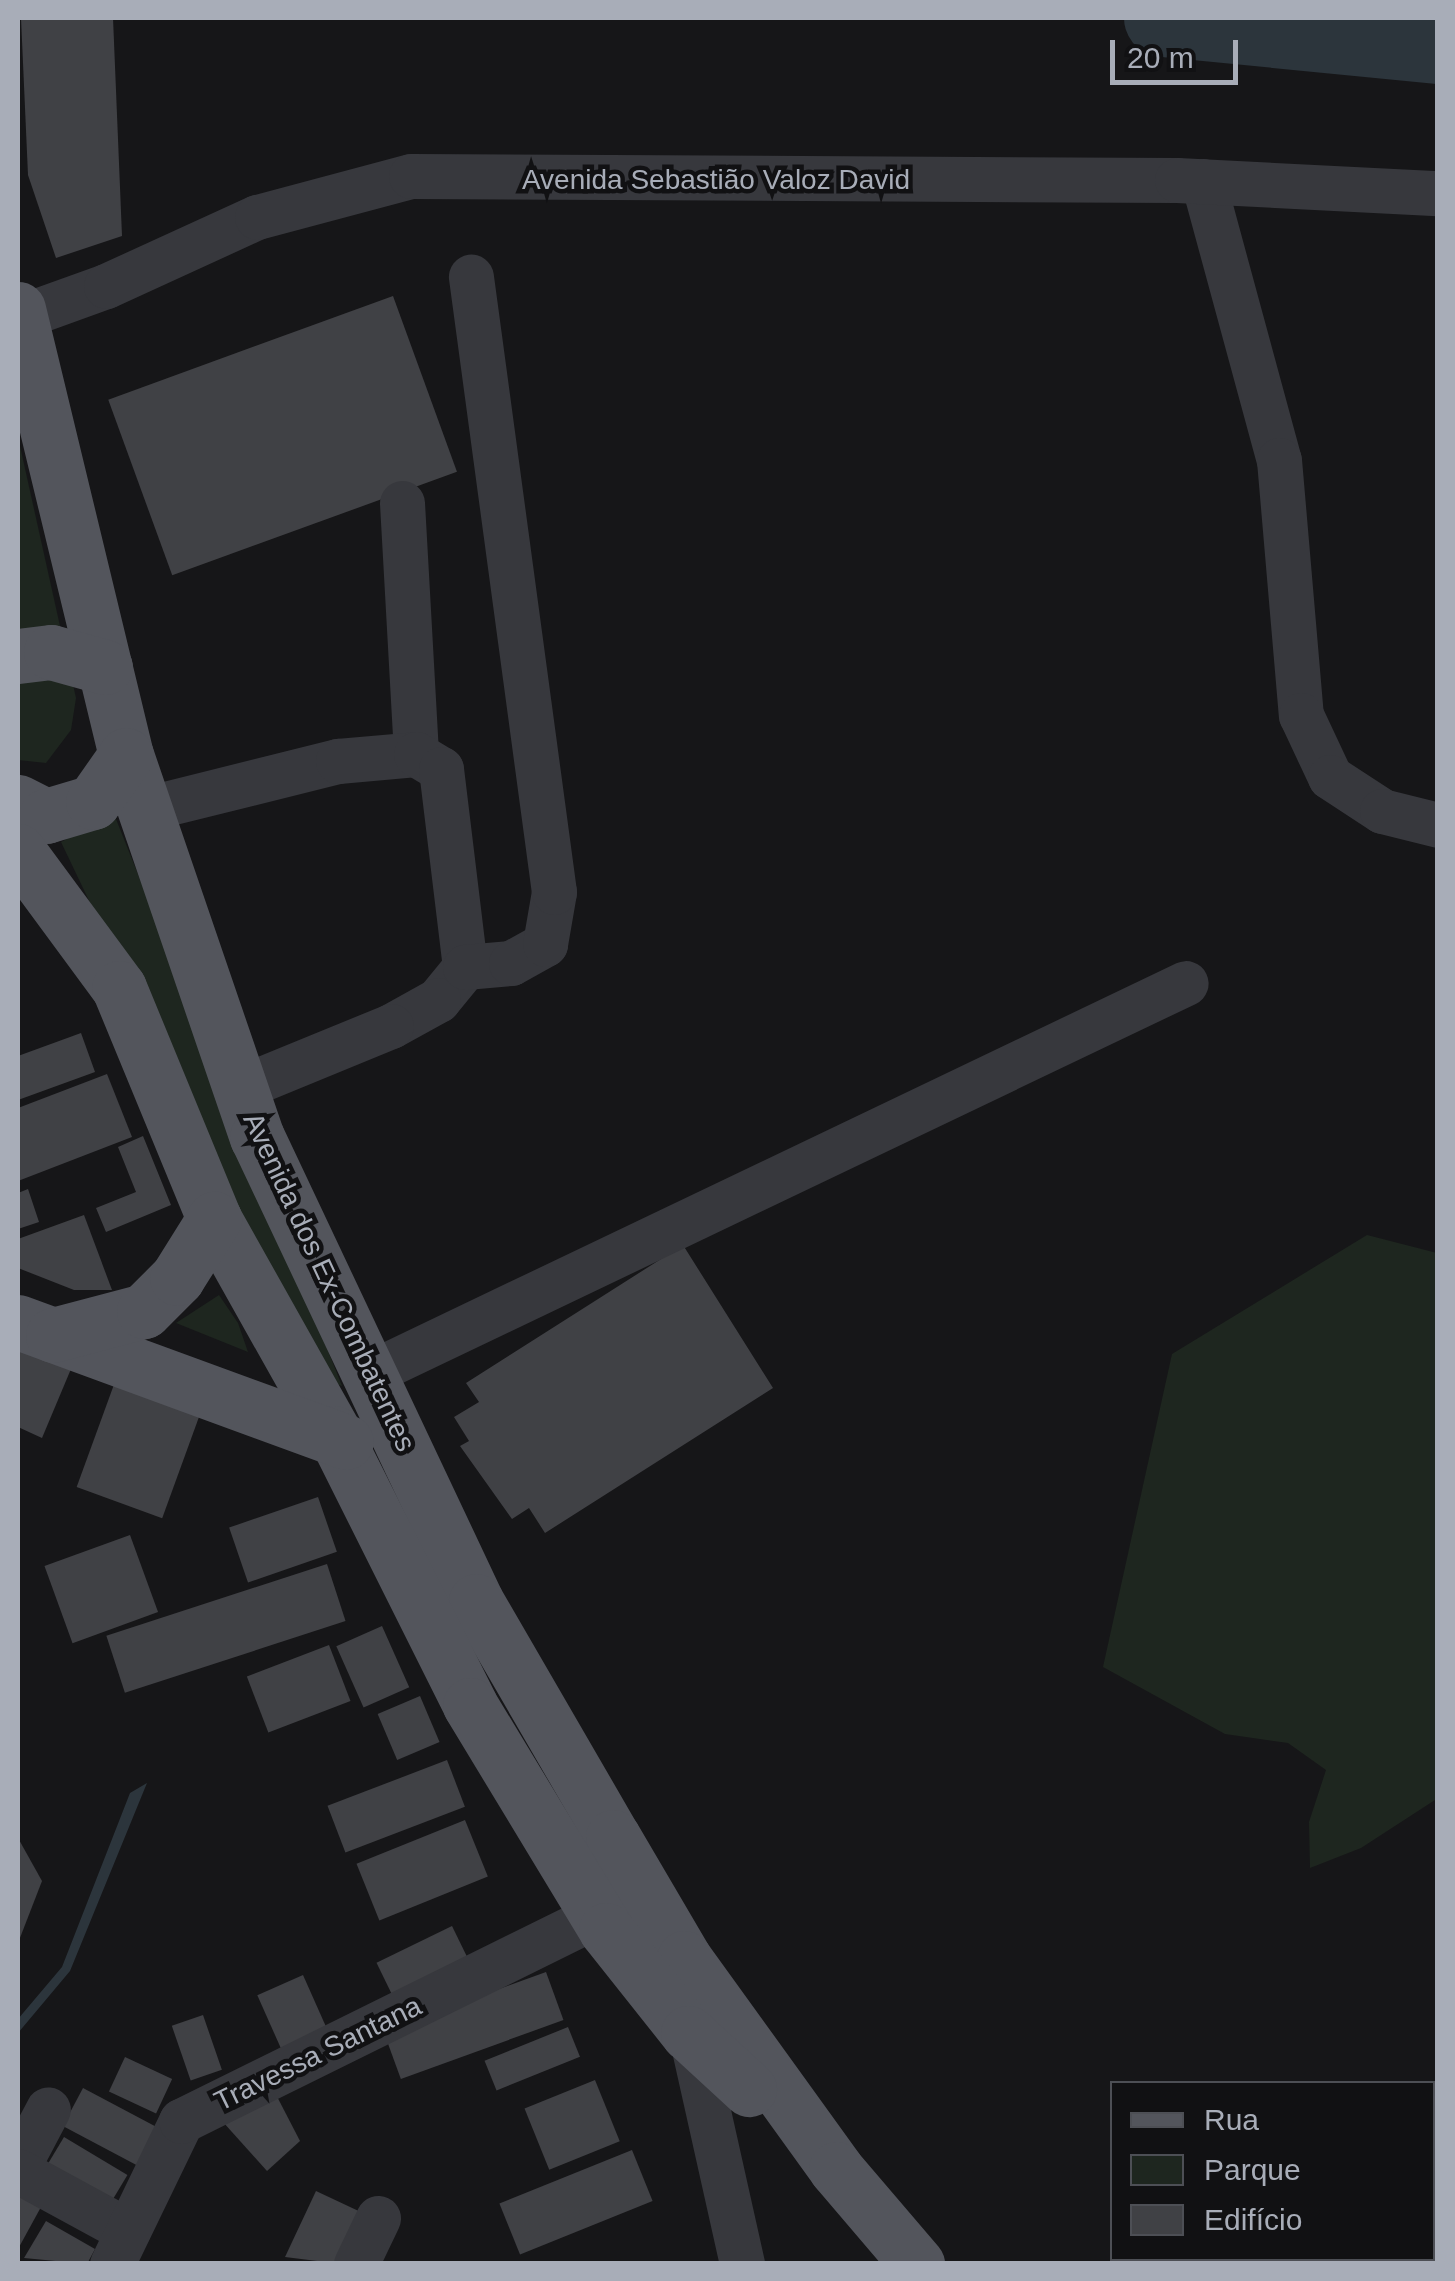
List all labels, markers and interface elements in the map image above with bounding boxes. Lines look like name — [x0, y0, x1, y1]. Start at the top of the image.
scale bar — [1115, 20, 1242, 82]
text: 20 m — [1127, 41, 1194, 74]
street label: Avenida Sebastião Valoz David — [522, 163, 910, 197]
street label: Avenida dos Ex-Combatentes — [236, 1107, 422, 1457]
street label: Travessa Santana — [209, 1989, 427, 2119]
legend — [1110, 2081, 1435, 2261]
text: Rua — [1204, 2103, 1259, 2136]
text: Parque — [1204, 2153, 1301, 2186]
text: Edifício — [1204, 2203, 1302, 2236]

